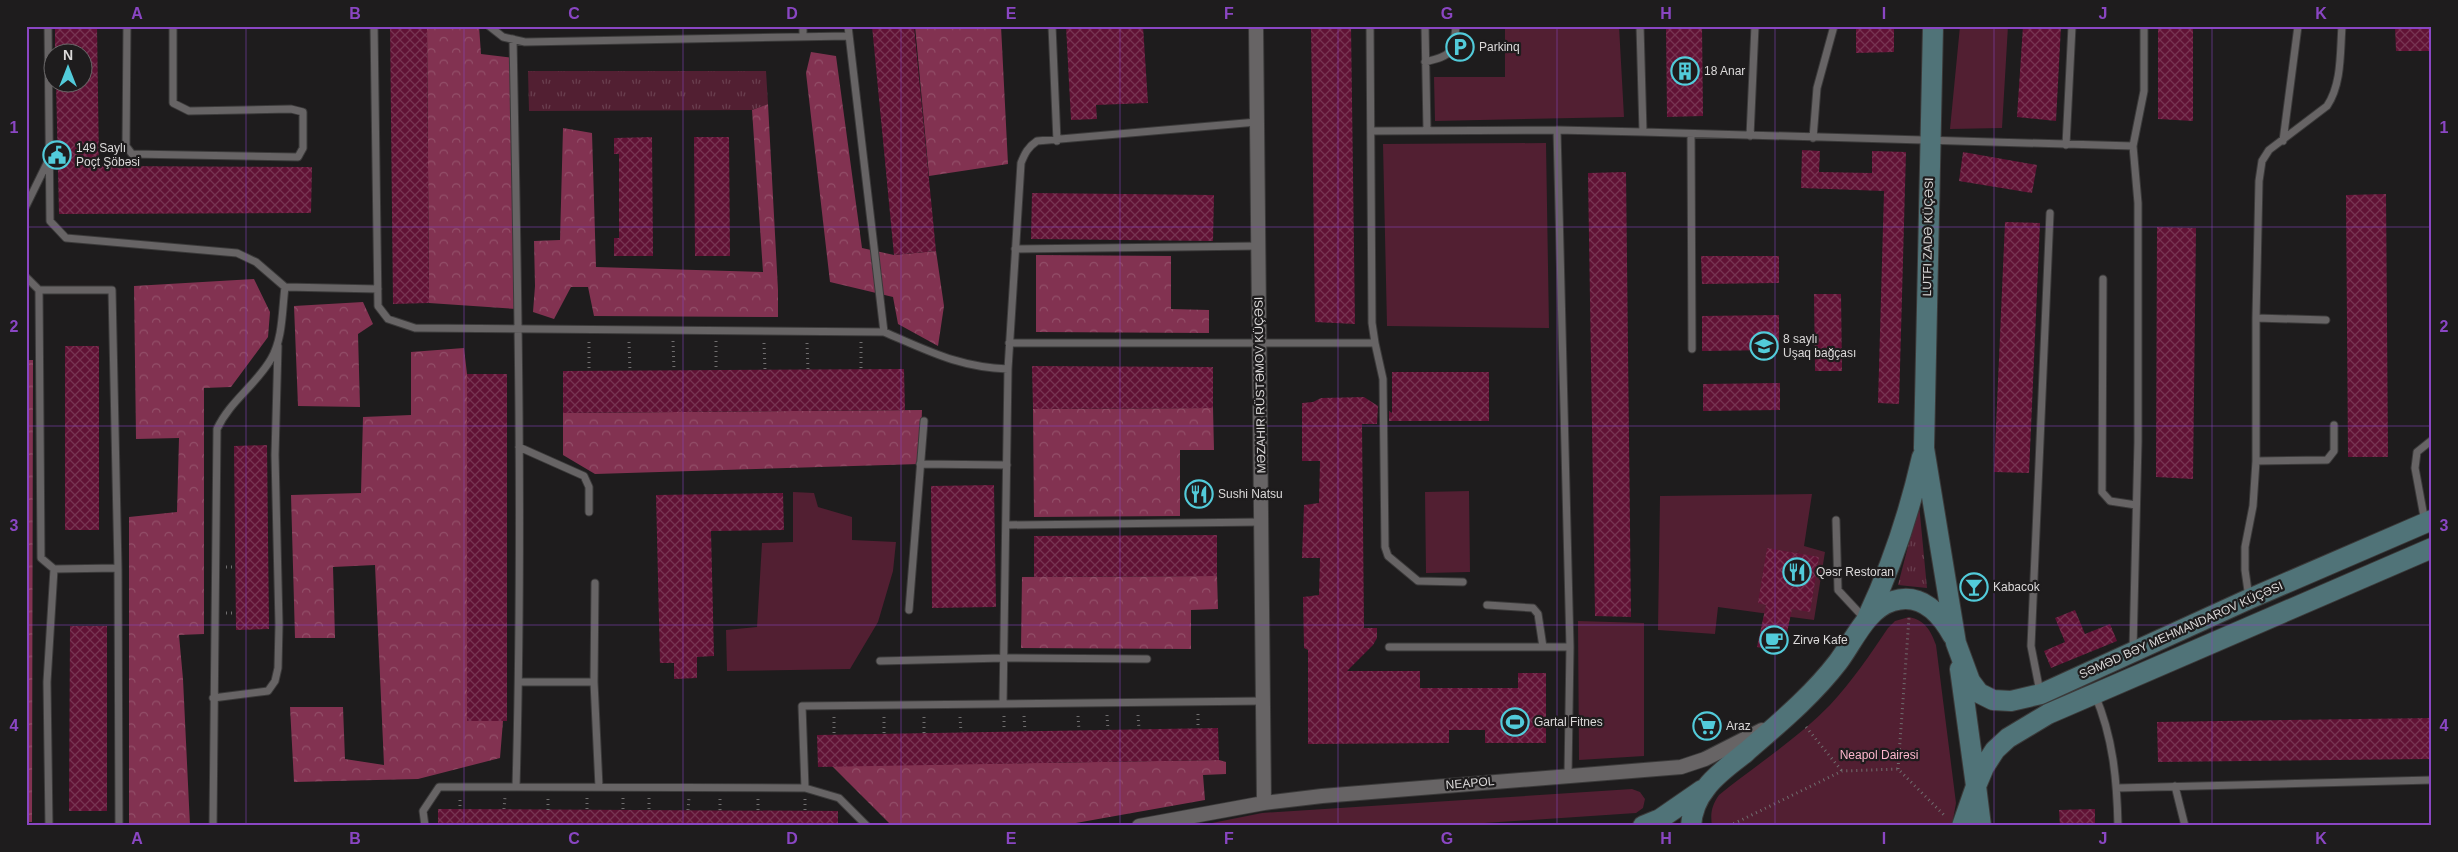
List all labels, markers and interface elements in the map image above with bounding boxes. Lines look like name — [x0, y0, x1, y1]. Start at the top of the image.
text: A — [131, 5, 143, 22]
text: B — [349, 5, 361, 22]
text: C — [568, 5, 580, 22]
text: D — [786, 5, 798, 22]
text: E — [1006, 5, 1017, 22]
text: F — [1224, 5, 1234, 22]
text: G — [1441, 5, 1453, 22]
text: H — [1660, 5, 1672, 22]
text: I — [1882, 5, 1886, 22]
text: J — [2099, 5, 2107, 22]
text: K — [2315, 5, 2327, 22]
parking icon: Parkinq — [1445, 32, 1475, 62]
place label: Parkinq — [1479, 40, 1520, 54]
north arrow — [42, 42, 92, 92]
text: N — [63, 47, 73, 63]
building icon: 18 Anar — [1670, 56, 1700, 86]
place label: 18 Anar — [1704, 64, 1745, 78]
text: 1 — [10, 119, 19, 136]
text: 1 — [2440, 119, 2449, 136]
public building icon: 149 Saylı Poçt Şöbəsi — [42, 140, 72, 170]
place label: 149 Saylı Poçt Şöbəsi — [76, 141, 140, 169]
street label: LUTFI ZADƏ KÜÇƏSI — [1920, 178, 1936, 296]
street label: MƏZAHIR RÜSTƏMOV KÜÇƏSI — [1251, 297, 1269, 473]
text: 2 — [10, 318, 19, 335]
text: 2 — [2440, 318, 2449, 335]
school or university icon: 8 saylı Uşaq bağçası — [1749, 331, 1779, 361]
place label: 8 saylı Uşaq bağçası — [1783, 332, 1856, 360]
restaurant icon: Sushi Natsu — [1184, 479, 1214, 509]
place label: Sushi Natsu — [1218, 487, 1283, 501]
text: 3 — [10, 517, 19, 534]
text: 3 — [2440, 517, 2449, 534]
restaurant icon: Qəsr Restoran — [1782, 557, 1812, 587]
place label: Qəsr Restoran — [1816, 565, 1894, 579]
bar icon: Kabacok — [1959, 572, 1989, 602]
street label: SƏMƏD BƏY MEHMANDAROV KÜÇƏSI — [2077, 579, 2285, 681]
place label: Kabacok — [1993, 580, 2041, 594]
cafe icon: Zirvə Kafe — [1759, 625, 1789, 655]
place label: Zirvə Kafe — [1793, 633, 1848, 647]
sports icon: Gartal Fitnes — [1500, 707, 1530, 737]
supermarket icon: Araz — [1692, 711, 1722, 741]
place label: Gartal Fitnes — [1534, 715, 1603, 729]
text: 4 — [10, 717, 19, 734]
text: 4 — [2440, 717, 2449, 734]
place label: Araz — [1726, 719, 1751, 733]
park label: Neapol Dairəsi — [1840, 748, 1918, 762]
street label: NEAPOL — [1445, 774, 1495, 792]
text: A — [131, 830, 143, 847]
text: B — [349, 830, 361, 847]
text: C — [568, 830, 580, 847]
text: D — [786, 830, 798, 847]
text: E — [1006, 830, 1017, 847]
text: F — [1224, 830, 1234, 847]
text: G — [1441, 830, 1453, 847]
text: H — [1660, 830, 1672, 847]
text: I — [1882, 830, 1886, 847]
text: J — [2099, 830, 2107, 847]
text: K — [2315, 830, 2327, 847]

